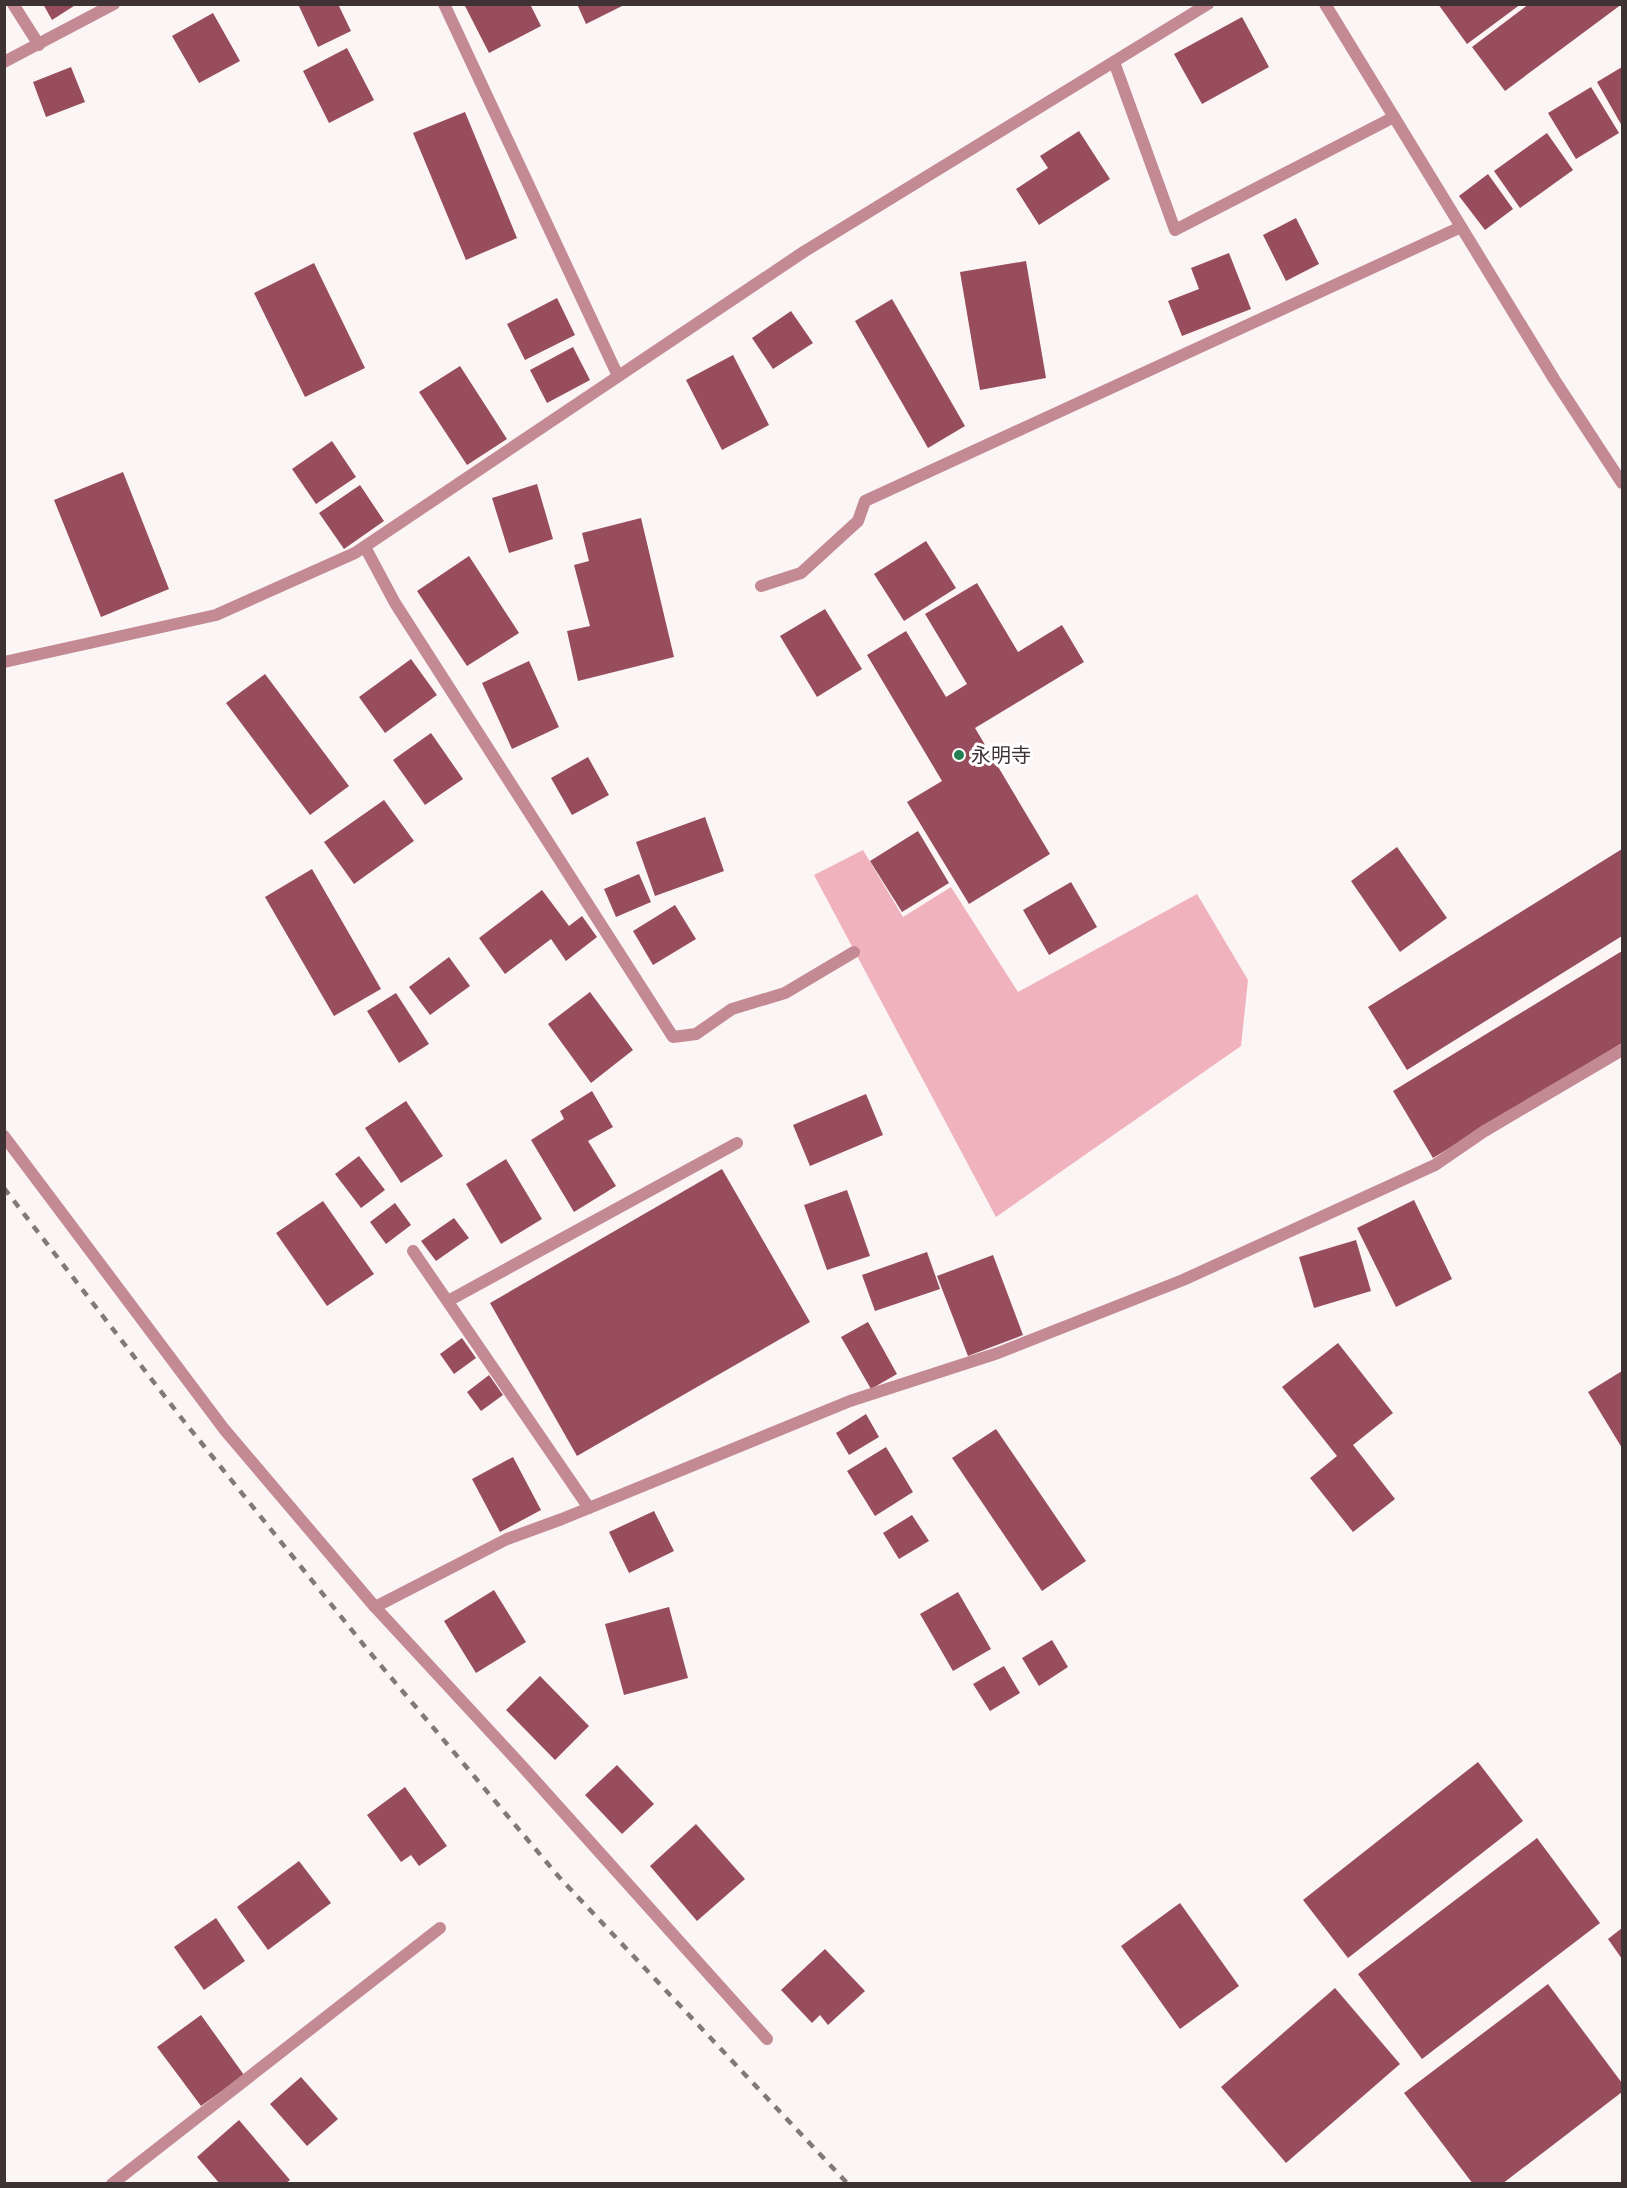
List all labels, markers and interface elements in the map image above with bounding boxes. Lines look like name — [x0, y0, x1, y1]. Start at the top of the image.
place label: 永明寺 — [971, 742, 1031, 767]
marker: 永明寺 — [952, 748, 966, 762]

